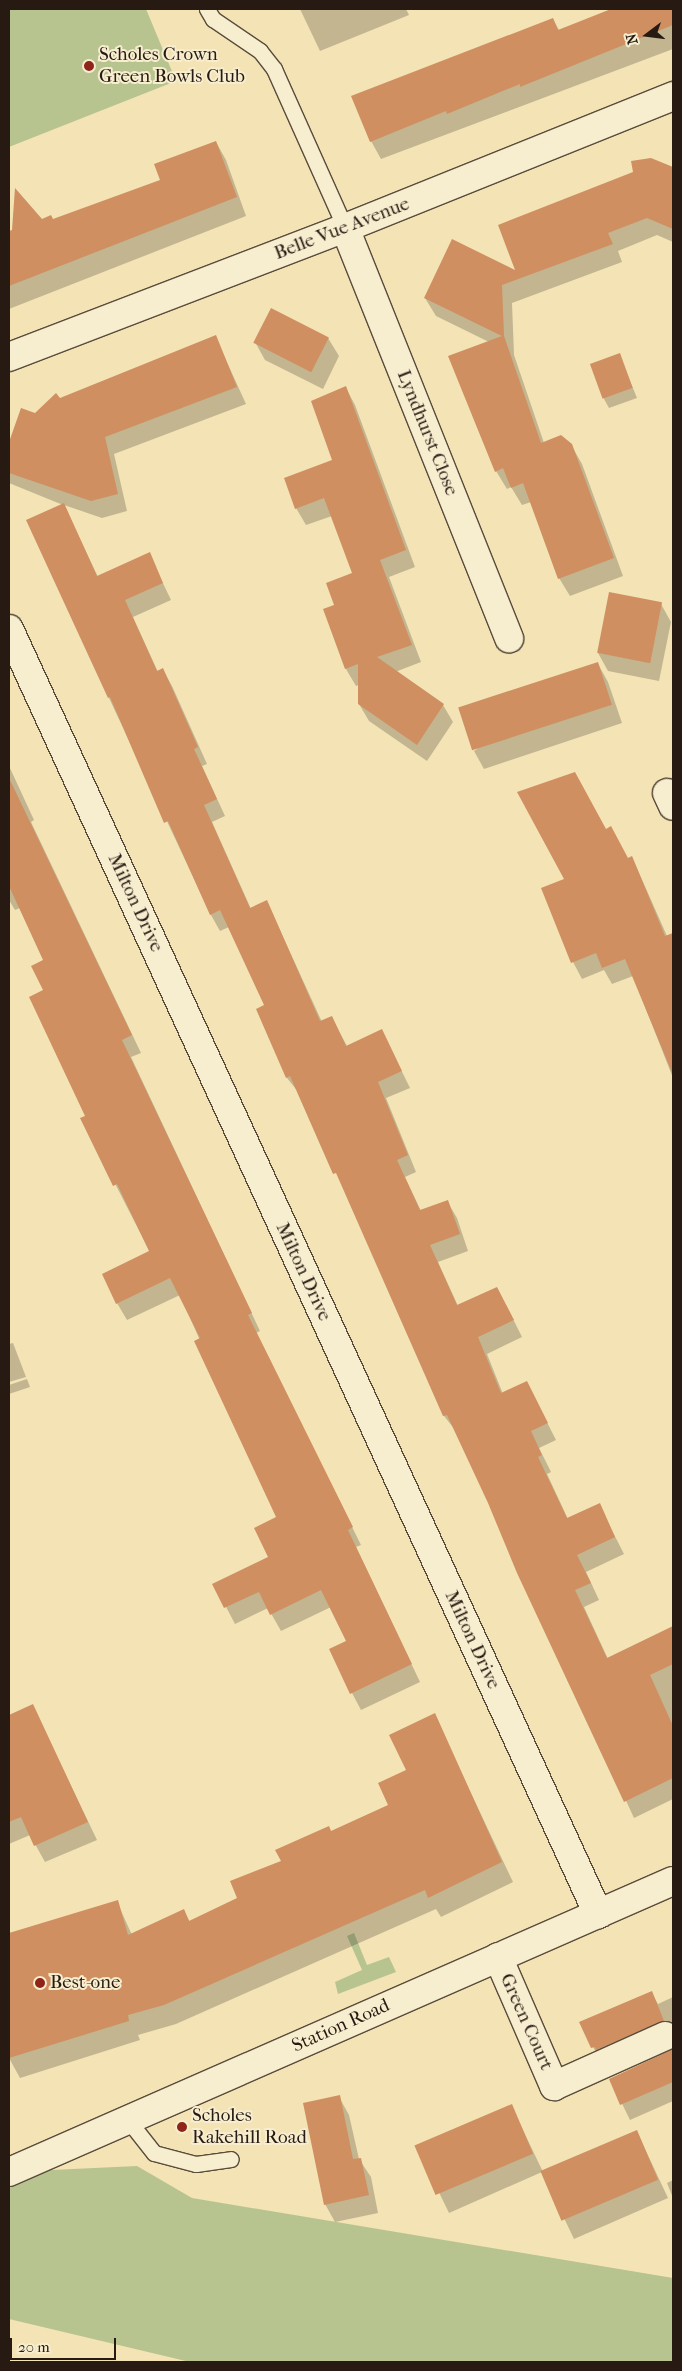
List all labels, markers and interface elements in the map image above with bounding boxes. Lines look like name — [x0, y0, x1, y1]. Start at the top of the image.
north arrow — [622, 10, 672, 60]
text: N — [622, 32, 642, 46]
place label: Scholes Crown Green Bowls Club — [99, 44, 245, 88]
marker: Scholes Crown Green Bowls Club — [83, 60, 95, 72]
street label: Belle Vue Avenue — [271, 193, 413, 265]
street label: Lyndhurst Close — [391, 367, 463, 499]
street label: Milton Drive — [102, 850, 168, 956]
street label: Milton Drive — [270, 1219, 336, 1325]
street label: Milton Drive — [439, 1587, 505, 1693]
street label: Green Court — [495, 1970, 557, 2074]
place label: Best-one — [50, 1972, 120, 1994]
marker: Best-one — [34, 1977, 46, 1989]
street label: Station Road — [289, 1994, 393, 2058]
place label: Scholes Rakehill Road — [192, 2105, 307, 2149]
marker: Scholes Rakehill Road — [176, 2121, 188, 2133]
scale bar — [12, 2328, 119, 2360]
text: 20 m — [18, 2338, 50, 2356]

